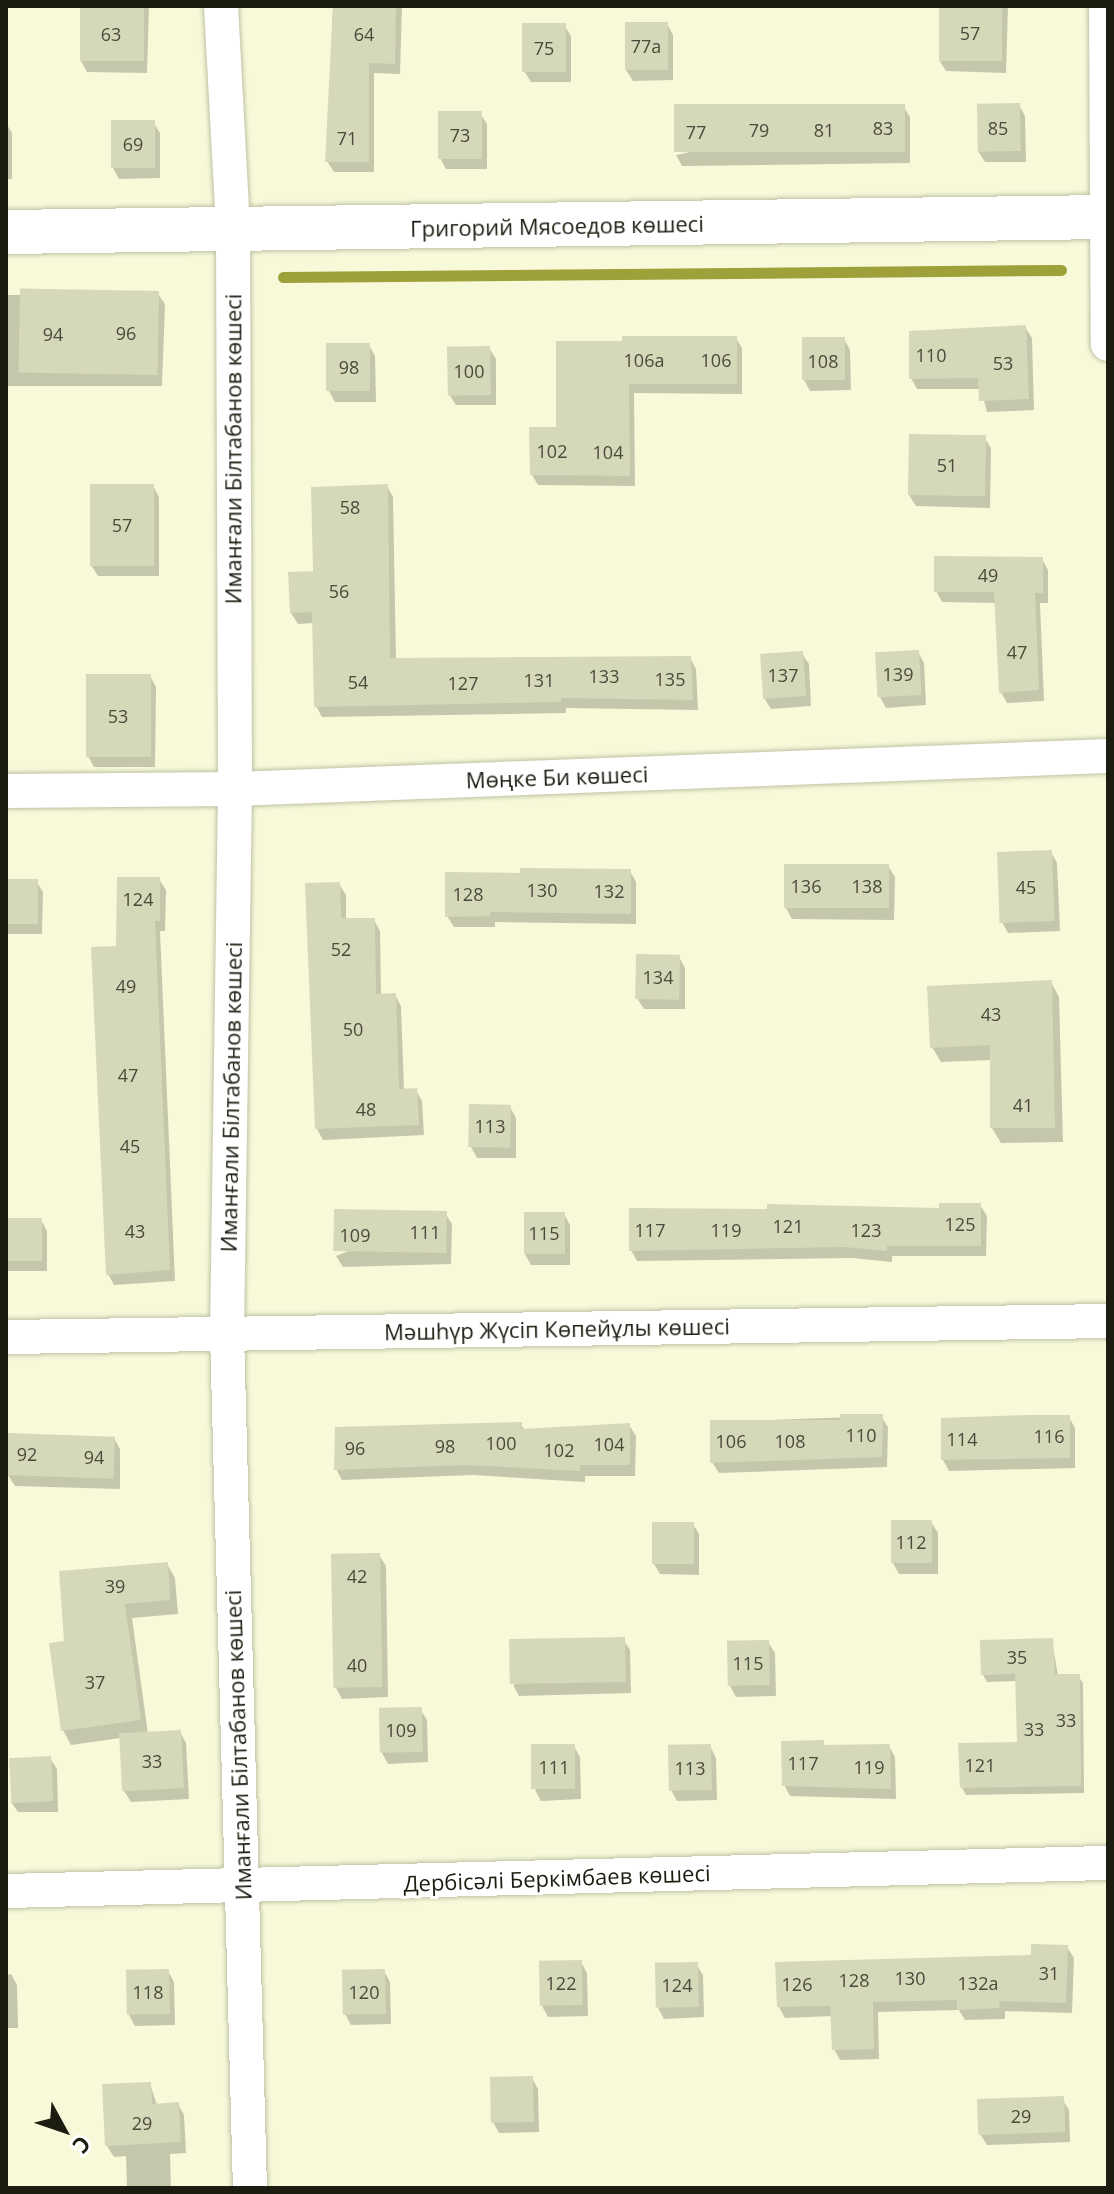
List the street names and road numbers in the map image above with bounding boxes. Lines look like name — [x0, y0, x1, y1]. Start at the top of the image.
street label: Григорий Мясоедов көшесі — [410, 210, 704, 242]
street label: Иманғали Білтабанов көшесі — [220, 294, 246, 604]
street label: Мөңке Би көшесі — [465, 761, 649, 793]
street label: Иманғали Білтабанов көшесі — [215, 941, 247, 1253]
street label: Мәшһүр Жүсіп Көпейұлы көшесі — [384, 1313, 730, 1345]
street label: Иманғали Білтабанов көшесі — [219, 1589, 257, 1901]
street label: Дербісәлі Беркімбаев көшесі — [403, 1859, 711, 1897]

